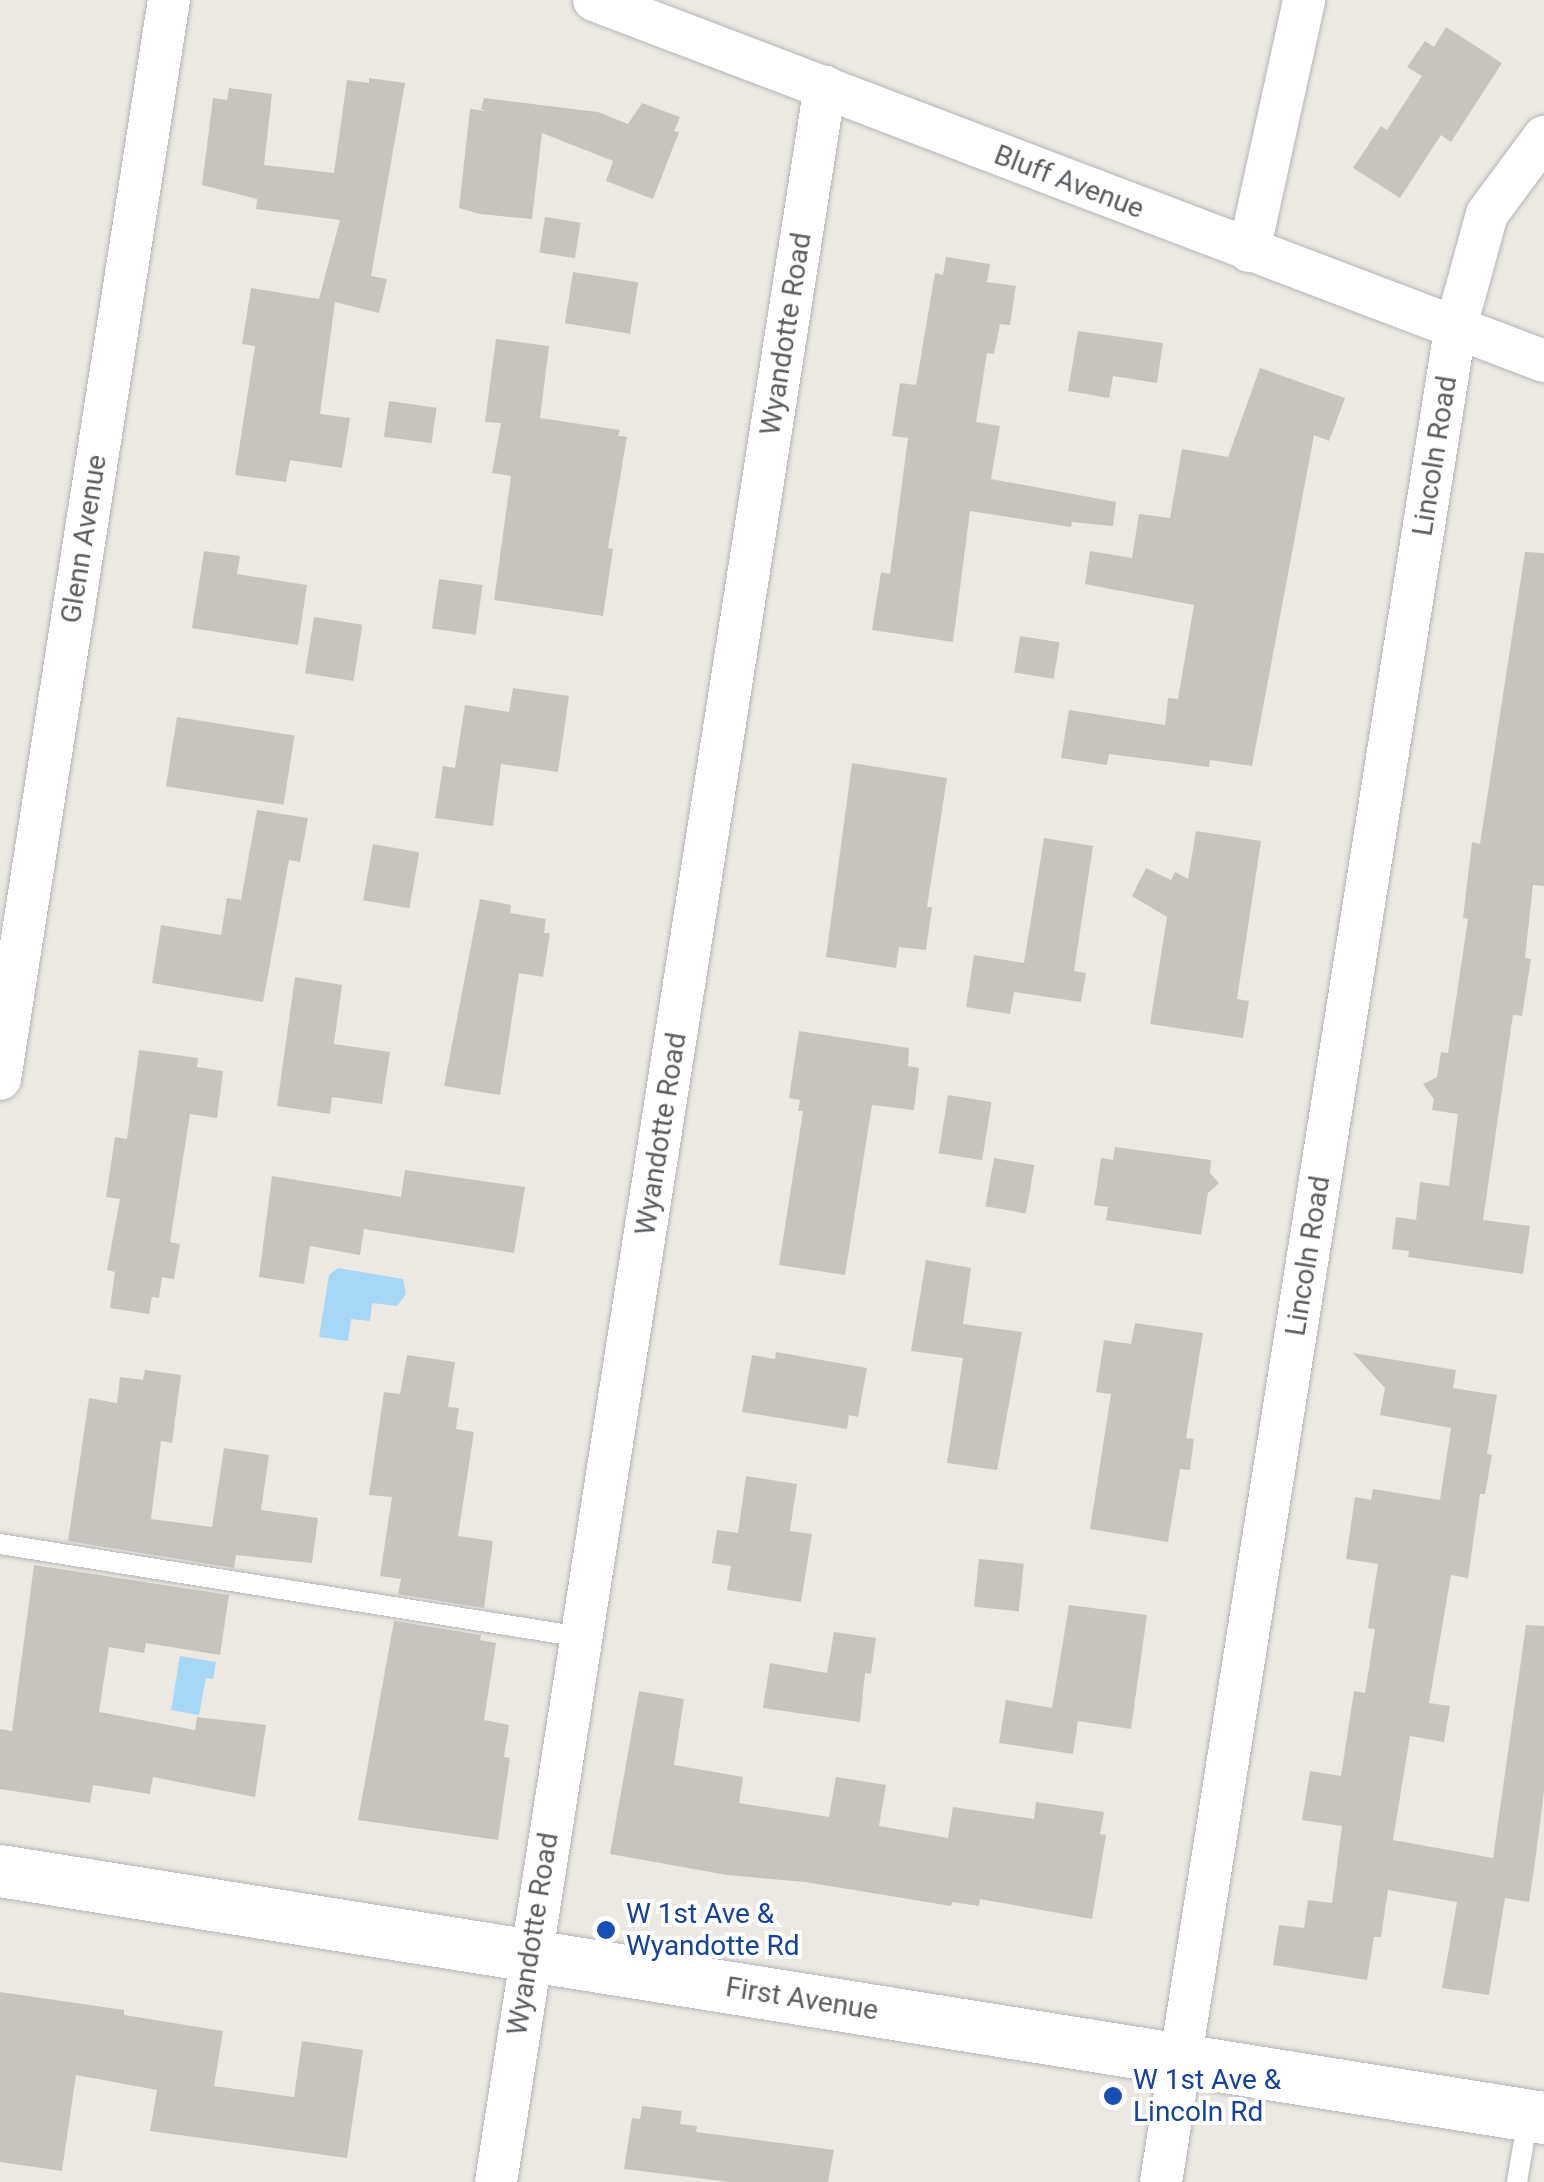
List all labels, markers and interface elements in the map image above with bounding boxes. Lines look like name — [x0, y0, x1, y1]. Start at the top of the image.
street label: Bluff Avenue — [989, 138, 1149, 226]
street label: Wyandotte Road — [753, 230, 819, 438]
street label: Lincoln Road — [1406, 374, 1464, 538]
street label: Glenn Avenue — [54, 452, 114, 626]
street label: Wyandotte Road — [628, 1030, 694, 1238]
street label: Lincoln Road — [1279, 1174, 1337, 1338]
street label: Wyandotte Road — [500, 1830, 566, 2038]
place label: W 1st Ave & Wyandotte Rd — [626, 1897, 799, 1963]
marker: W 1st Ave & Wyandotte Rd — [595, 1919, 617, 1941]
street label: First Avenue — [723, 1970, 881, 2028]
place label: W 1st Ave & Lincoln Rd — [1133, 2063, 1281, 2129]
marker: W 1st Ave & Lincoln Rd — [1102, 2085, 1124, 2107]

